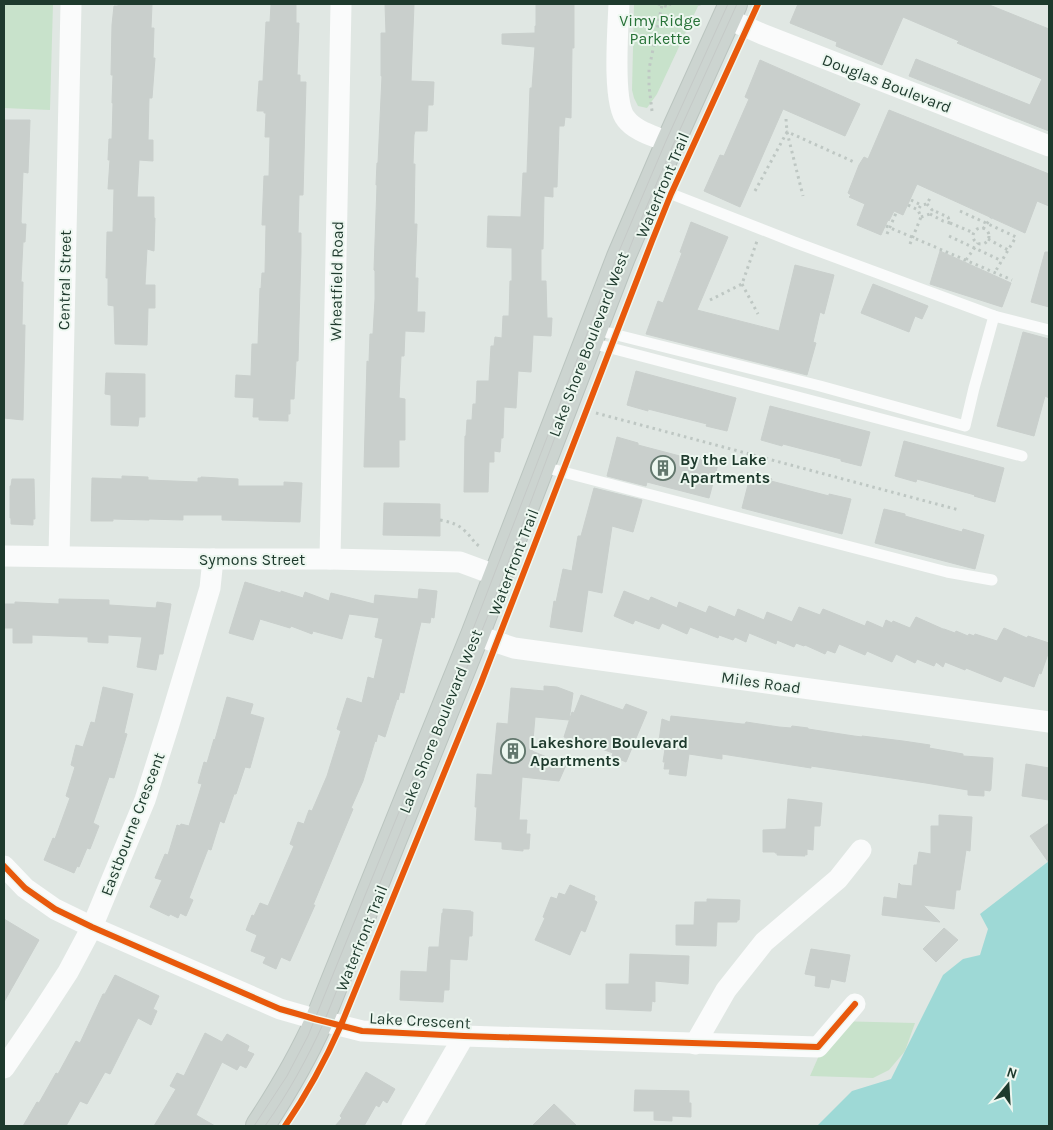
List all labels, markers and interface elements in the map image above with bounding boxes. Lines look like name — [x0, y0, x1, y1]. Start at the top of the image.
park label: Vimy Ridge Parkette — [619, 11, 701, 48]
street label: Douglas Boulevard — [820, 50, 954, 117]
street label: Waterfront Trail — [632, 130, 693, 241]
street label: Wheatfield Road — [326, 221, 347, 341]
street label: Central Street — [54, 230, 75, 330]
street label: Lake Shore Boulevard West — [544, 249, 633, 439]
place label: By the Lake Apartments — [680, 450, 770, 487]
building icon: By the Lake Apartments — [650, 455, 676, 481]
street label: Waterfront Trail — [484, 506, 543, 618]
street label: Symons Street — [199, 550, 305, 569]
street label: Lake Shore Boulevard West — [395, 626, 486, 816]
street label: Miles Road — [720, 668, 802, 697]
place label: Lakeshore Boulevard Apartments — [530, 733, 688, 770]
building icon: Lakeshore Boulevard Apartments — [500, 738, 526, 764]
street label: Eastbourne Crescent — [96, 750, 169, 899]
street label: Waterfront Trail — [332, 882, 391, 994]
street label: Lake Crescent — [369, 1008, 471, 1033]
north arrow — [983, 1060, 1033, 1110]
text: N — [1004, 1063, 1019, 1083]

